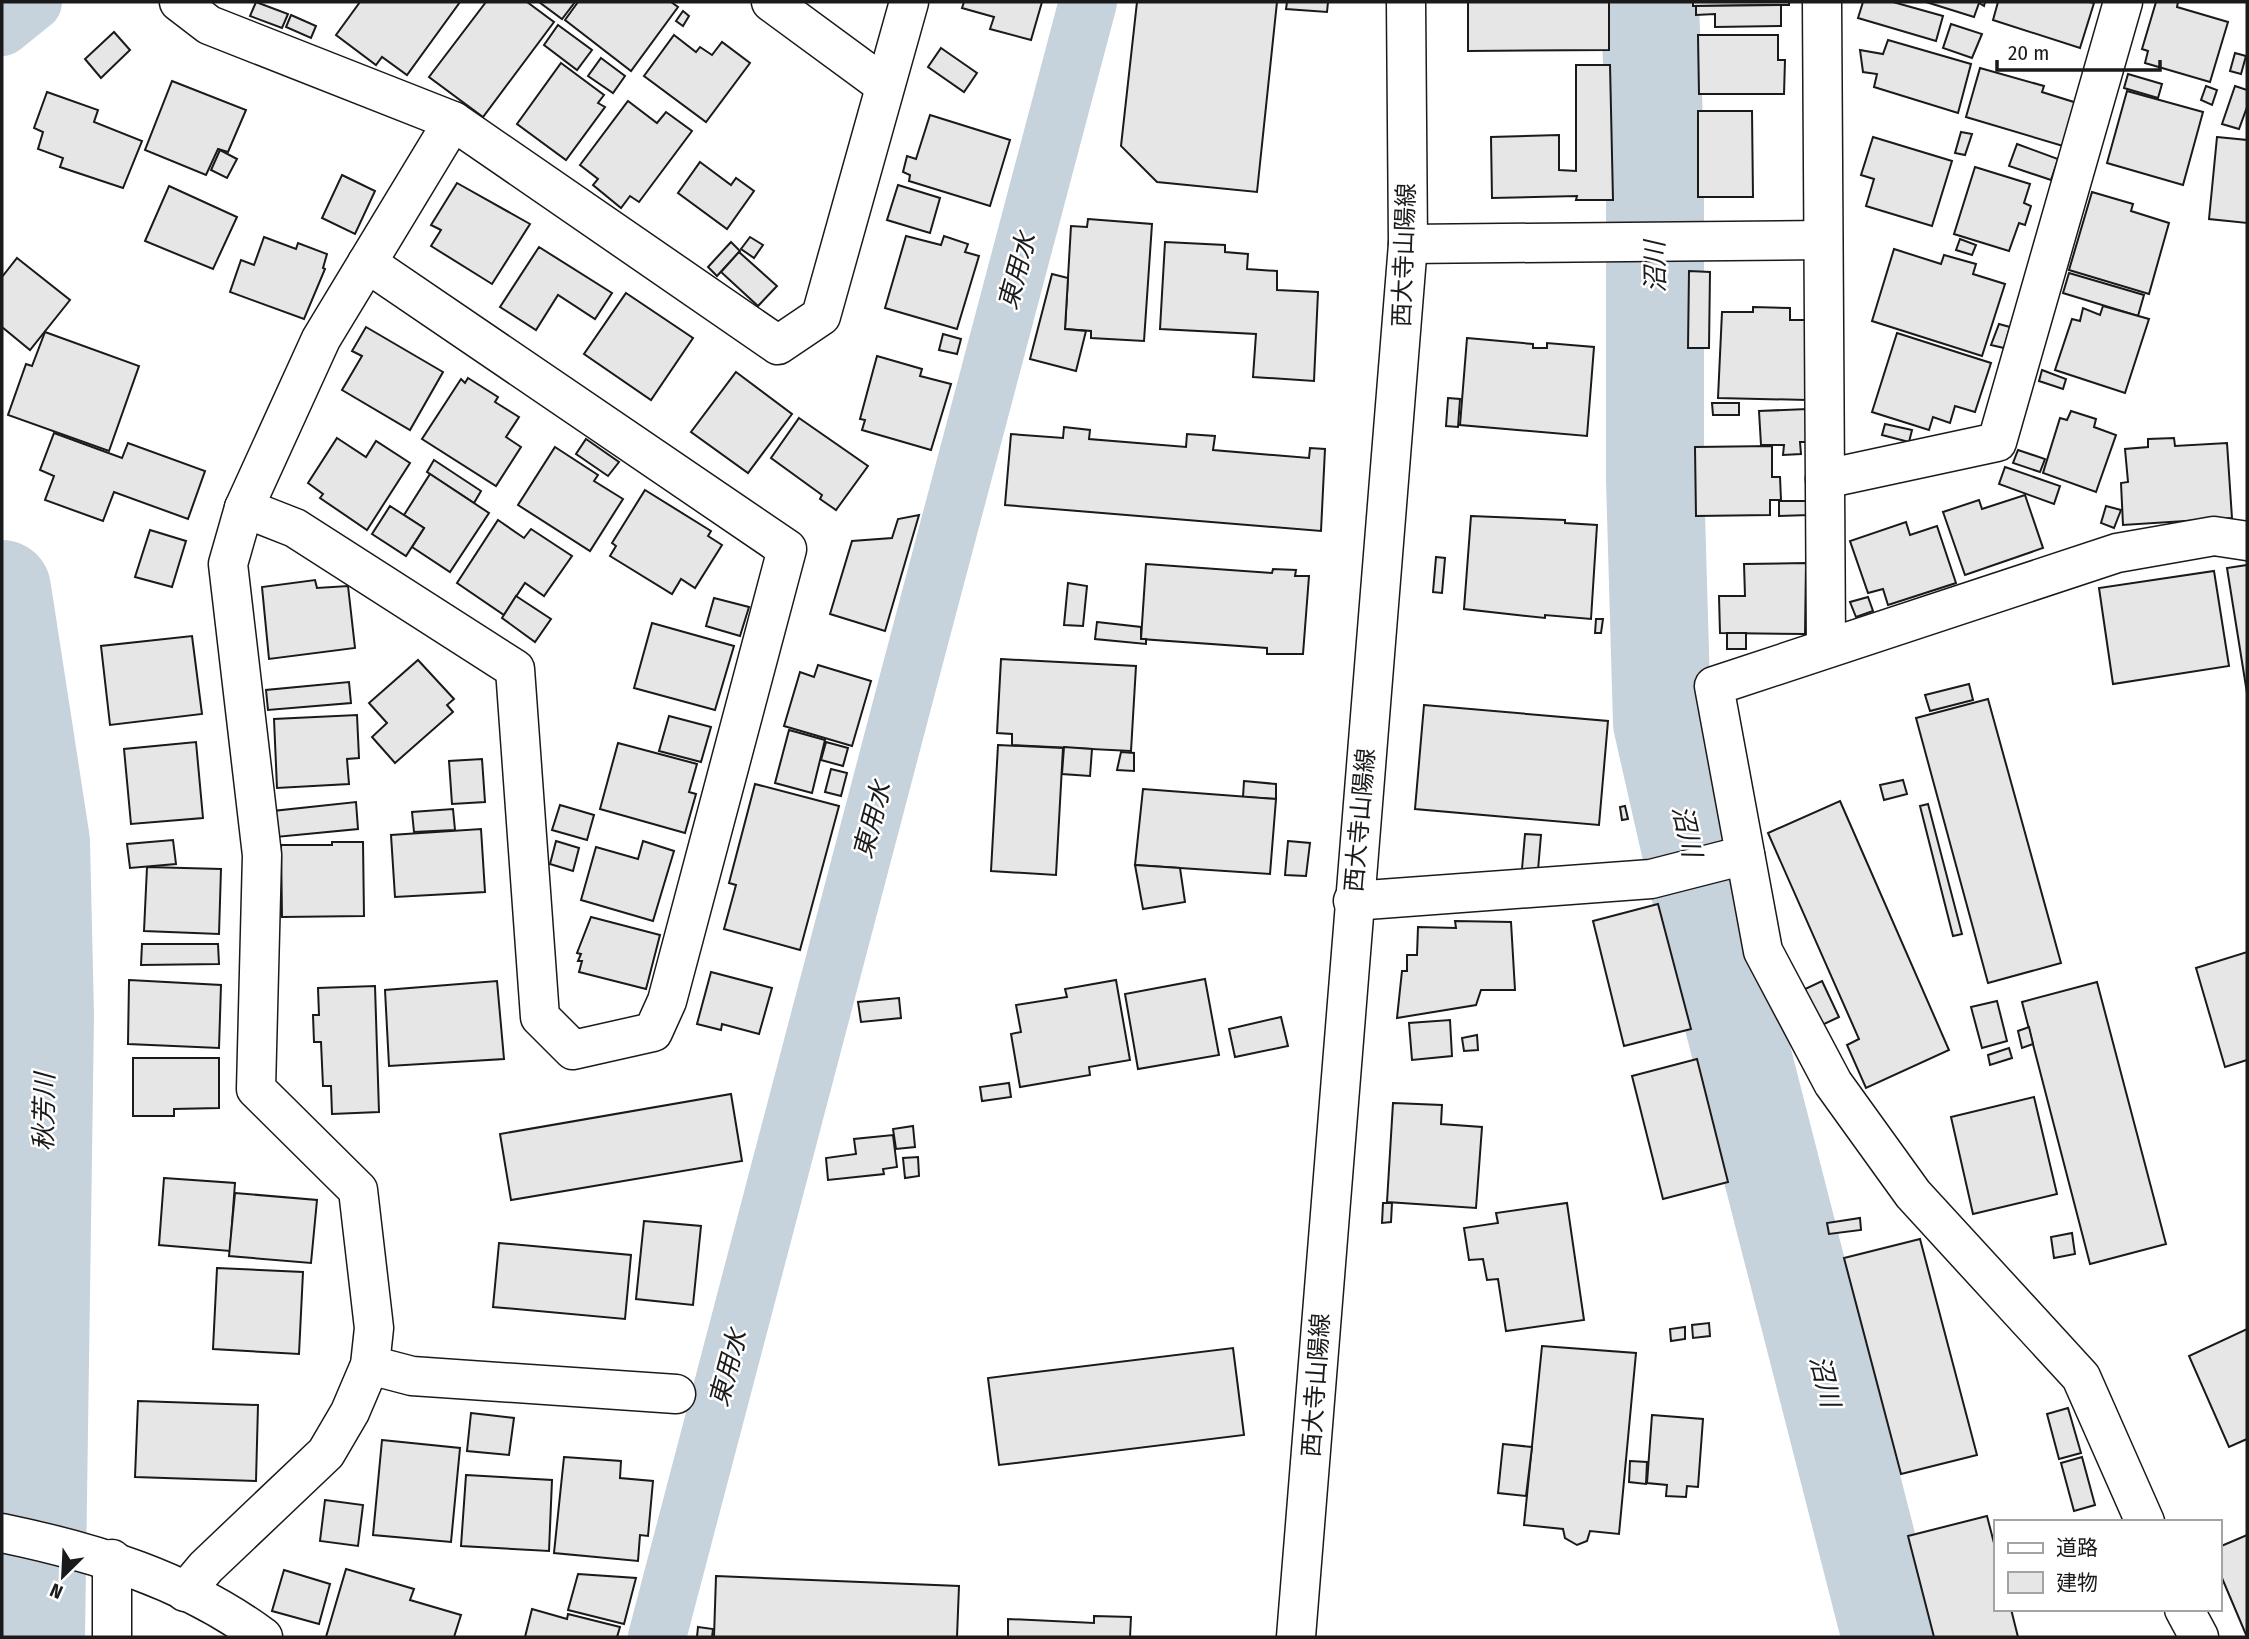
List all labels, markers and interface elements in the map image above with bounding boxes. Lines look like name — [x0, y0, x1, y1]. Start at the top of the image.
scale bar — [1997, 28, 2160, 72]
text: 20 m — [2008, 40, 2049, 66]
street label: 西大寺山陽線 — [1387, 183, 1421, 327]
water label: 東用水 — [992, 227, 1043, 313]
water label: 沼川 — [1639, 238, 1671, 293]
street label: 西大寺山陽線 — [1340, 747, 1380, 893]
water label: 東用水 — [847, 776, 898, 862]
water label: 沼川 — [1666, 802, 1708, 863]
water label: 秋芳川 — [28, 1070, 61, 1151]
street label: 西大寺山陽線 — [1297, 1312, 1335, 1458]
water label: 東用水 — [703, 1324, 754, 1410]
water label: 沼川 — [1803, 1352, 1847, 1413]
legend — [1994, 1520, 2221, 1611]
text: 道路 — [2056, 1535, 2098, 1561]
north arrow — [28, 1541, 98, 1611]
text: 建物 — [2056, 1570, 2098, 1596]
text: N — [46, 1578, 66, 1604]

